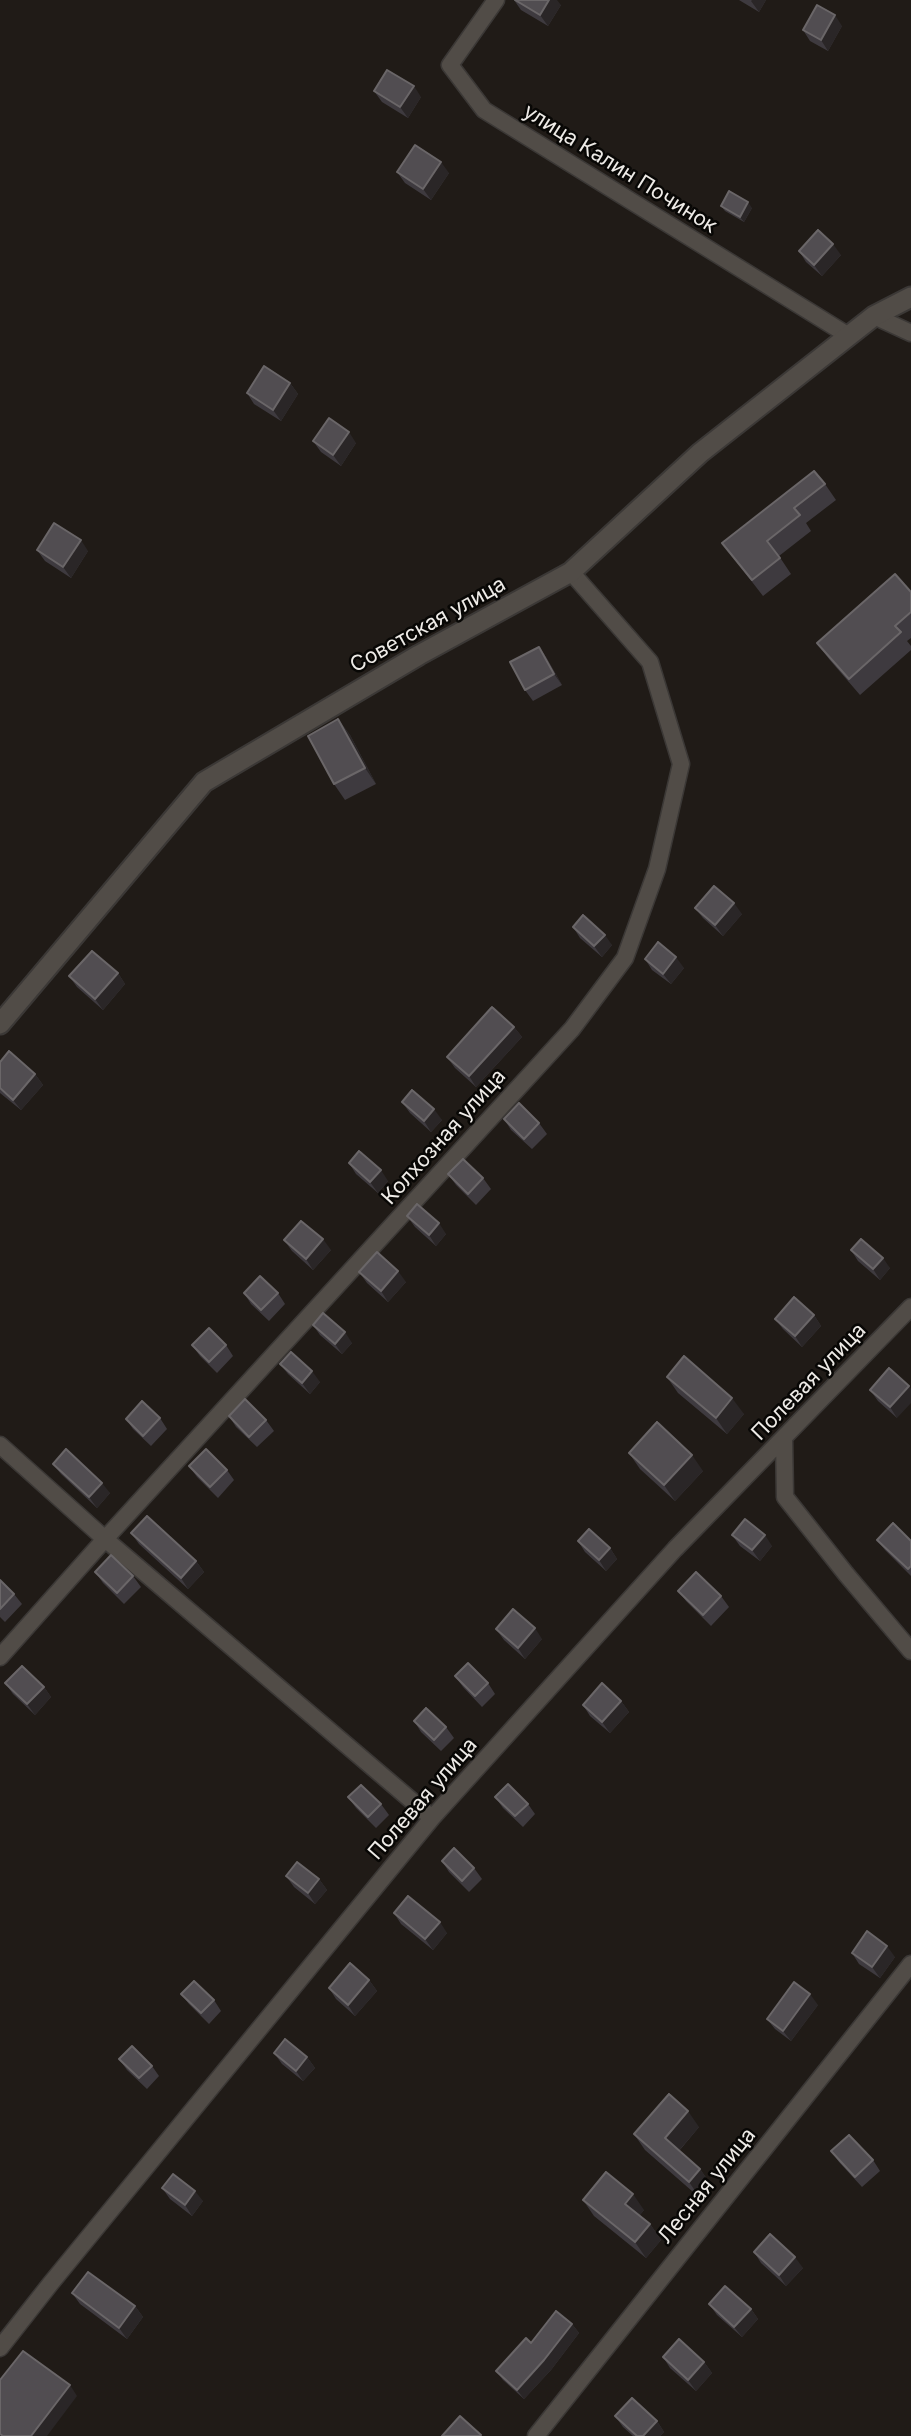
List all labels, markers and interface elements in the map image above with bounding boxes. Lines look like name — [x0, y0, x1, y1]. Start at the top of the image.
street label: улица Калин Починок — [518, 99, 722, 239]
street label: Советская улица — [346, 572, 510, 678]
street label: Колхозная улица — [377, 1064, 511, 1210]
street label: Полевая улица — [747, 1318, 871, 1446]
street label: Полевая улица — [363, 1733, 483, 1865]
street label: Лесная улица — [653, 2123, 761, 2249]

